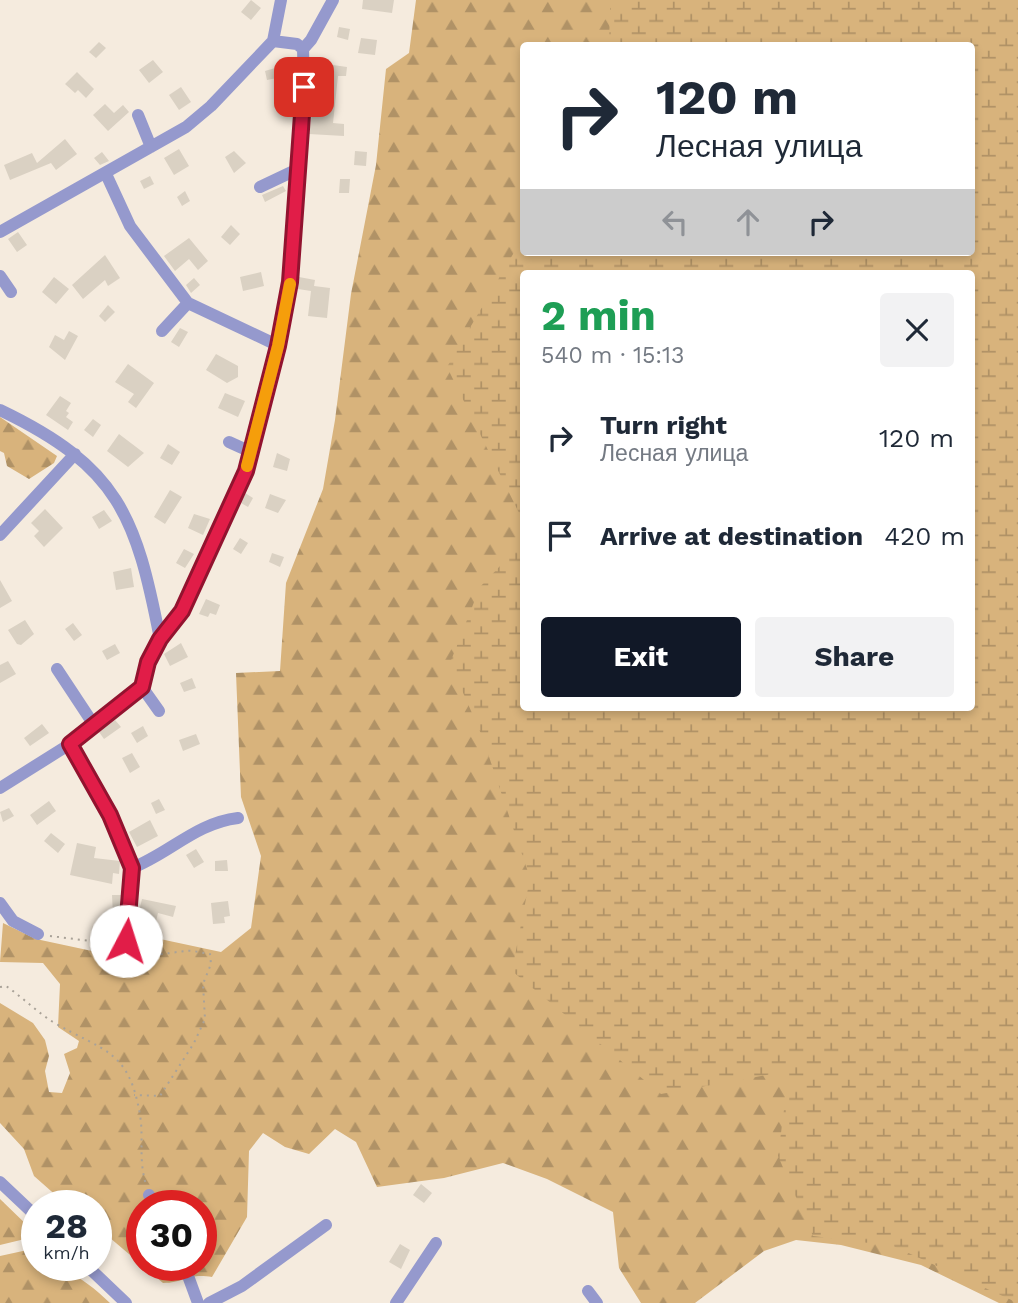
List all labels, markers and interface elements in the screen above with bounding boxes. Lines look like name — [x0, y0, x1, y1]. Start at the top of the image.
pin — [274, 57, 334, 117]
icon: arrive — [285, 68, 323, 106]
text: 120 m — [656, 68, 798, 126]
icon: right — [541, 70, 632, 161]
text: Лесная улица — [656, 127, 862, 165]
icon: left — [656, 203, 694, 241]
icon: ahead — [729, 203, 767, 241]
icon: right — [802, 203, 840, 241]
text: 2 min — [541, 291, 656, 340]
button: close — [880, 293, 954, 367]
text: 540 m · 15:13 — [541, 342, 684, 369]
text: Turn right — [600, 410, 727, 440]
icon: right — [541, 419, 579, 457]
text: 120 m — [879, 423, 954, 453]
text: Лесная улица — [600, 440, 748, 467]
icon: arrive — [541, 517, 579, 555]
text: Arrive at destination — [600, 521, 863, 551]
text: 420 m — [884, 521, 965, 551]
button: Exit — [541, 617, 741, 697]
button: Share — [755, 617, 954, 697]
position arrow — [89, 904, 163, 978]
speed limit sign: 30 — [126, 1190, 217, 1281]
text: 28 — [45, 1205, 88, 1247]
text: km/h — [43, 1242, 90, 1263]

